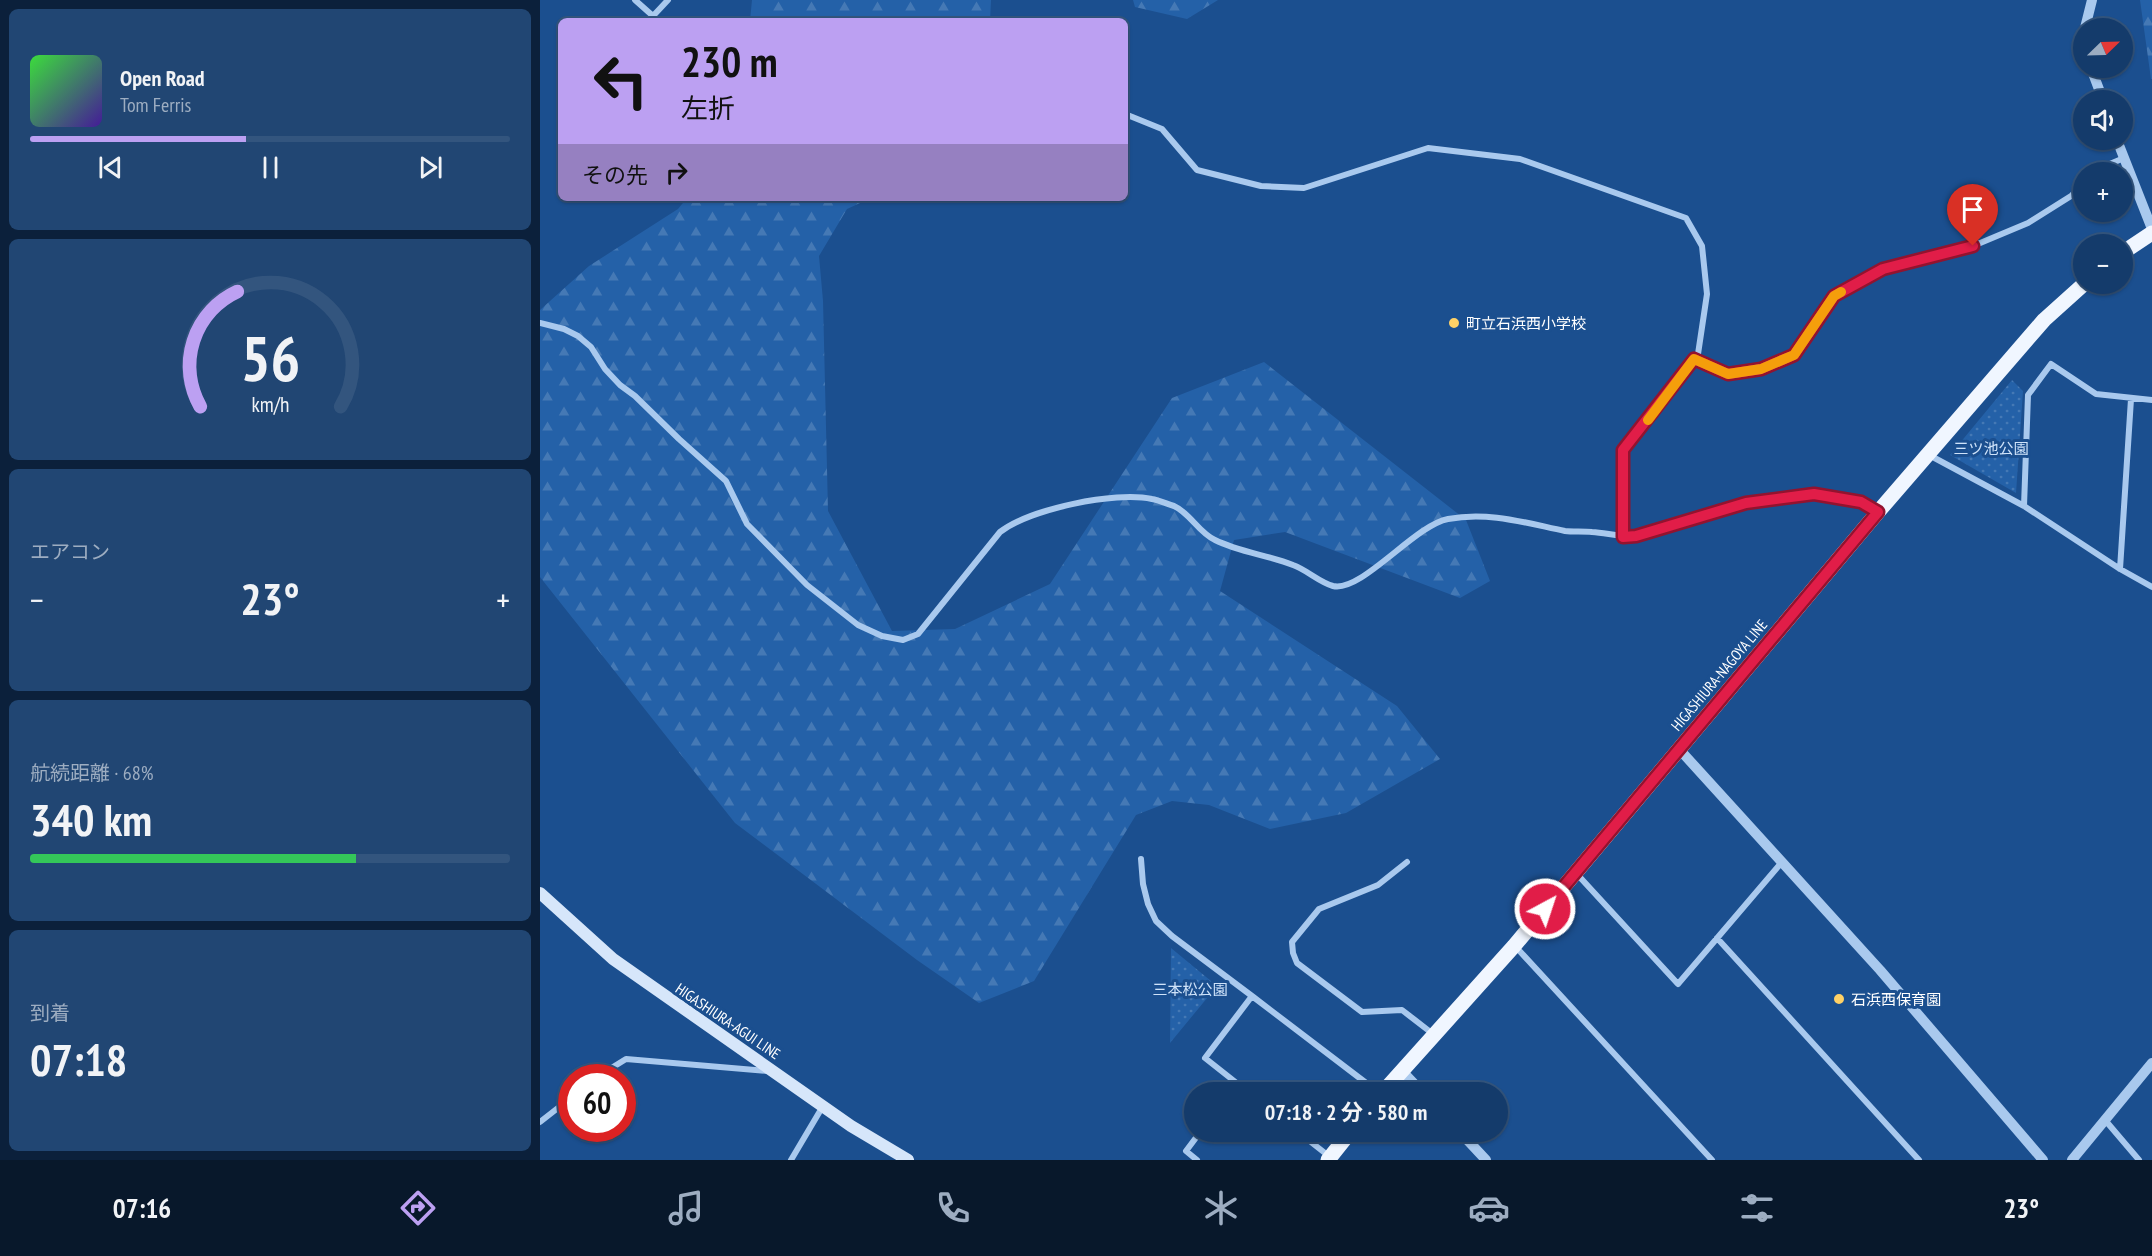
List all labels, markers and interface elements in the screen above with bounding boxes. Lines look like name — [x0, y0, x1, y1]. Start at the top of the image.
north arrow — [2073, 18, 2133, 78]
map controls — [2073, 18, 2133, 294]
text: 230 m — [681, 34, 778, 89]
icon: left — [582, 42, 660, 120]
text: Open Road — [120, 64, 205, 92]
button: sound — [2073, 90, 2133, 150]
text: 左折 — [681, 91, 735, 125]
text: Tom Ferris — [120, 92, 191, 118]
icon: previous — [94, 151, 127, 184]
icon: pause — [254, 151, 287, 184]
icon: next — [414, 151, 447, 184]
icon: right — [660, 156, 693, 189]
text: その先 — [582, 161, 648, 189]
button: + — [2073, 162, 2133, 222]
pin — [1947, 184, 1998, 246]
icon: arrive — [1956, 193, 1989, 226]
button: − — [2073, 234, 2133, 294]
place label: 町立石浜西小学校 — [1466, 314, 1586, 333]
marker: 町立石浜西小学校 — [1447, 316, 1461, 330]
text: 56 — [240, 317, 300, 398]
text: km/h — [251, 390, 289, 418]
park label: 三ツ池公園 — [1953, 439, 2029, 458]
text: エアコン — [30, 539, 110, 565]
text: 23° — [240, 569, 300, 627]
text: − — [30, 578, 44, 621]
text: + — [496, 578, 510, 621]
street label: HIGASHIURA-NAGOYA LINE — [1667, 615, 1771, 735]
text: 航続距離 · 68% — [30, 760, 153, 786]
text: 340 km — [30, 790, 152, 848]
position arrow — [1513, 877, 1577, 941]
street label: HIGASHIURA-AGUI LINE — [672, 979, 784, 1063]
park label: 三本松公園 — [1152, 980, 1228, 999]
place label: 石浜西保育園 — [1851, 990, 1941, 1009]
marker: 石浜西保育園 — [1832, 992, 1846, 1006]
text: 到着 — [30, 1000, 70, 1026]
text: 07:18 — [30, 1030, 127, 1088]
speed limit sign: 60 — [558, 1064, 636, 1142]
text: 07:18 · 2 分 · 580 m — [1265, 1098, 1427, 1126]
icon: directions — [397, 1187, 439, 1229]
icon: music — [665, 1187, 707, 1229]
icon: phone — [932, 1187, 974, 1229]
icon: climate — [1200, 1187, 1242, 1229]
icon: car — [1468, 1187, 1510, 1229]
icon: filters — [1736, 1187, 1778, 1229]
text: 07:16 — [113, 1191, 171, 1225]
text: 23° — [2003, 1191, 2039, 1225]

